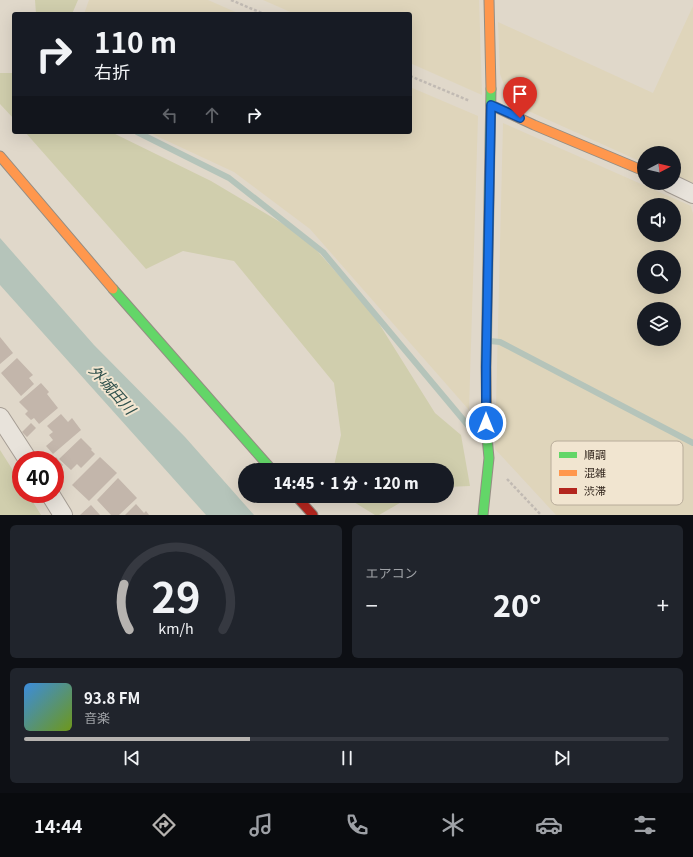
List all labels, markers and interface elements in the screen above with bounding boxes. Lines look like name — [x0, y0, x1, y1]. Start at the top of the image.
text: 110 m — [94, 21, 177, 61]
icon: right — [28, 28, 80, 80]
text: 右折 — [94, 58, 130, 84]
pin — [503, 77, 537, 118]
icon: arrive — [509, 83, 531, 105]
icon: left — [159, 104, 181, 126]
icon: ahead — [201, 104, 223, 126]
icon: right — [243, 104, 265, 126]
north arrow — [637, 146, 681, 190]
map controls — [637, 146, 681, 346]
button: sound — [637, 198, 681, 242]
button: search — [637, 250, 681, 294]
button: layers — [637, 302, 681, 346]
water label: 外城田川 — [85, 360, 142, 420]
position arrow — [465, 402, 507, 444]
legend — [551, 441, 683, 505]
text: 順調 — [584, 446, 606, 462]
speed limit sign: 40 — [12, 451, 64, 503]
text: 混雑 — [584, 464, 606, 480]
text: 14:45 · 1 分 · 120 m — [273, 472, 419, 493]
text: 渋滞 — [584, 482, 606, 498]
text: エアコン — [366, 563, 418, 582]
text: 29 — [151, 564, 200, 624]
text: 20° — [493, 582, 541, 626]
text: − — [366, 588, 378, 620]
text: + — [657, 588, 669, 620]
text: km/h — [158, 616, 193, 637]
text: 93.8 FM — [84, 687, 140, 708]
text: 音楽 — [84, 708, 110, 727]
icon: previous — [121, 747, 143, 769]
icon: pause — [336, 747, 358, 769]
icon: next — [551, 747, 573, 769]
icon: directions — [150, 811, 178, 839]
icon: music — [247, 811, 275, 839]
icon: phone — [343, 811, 371, 839]
icon: climate — [439, 811, 467, 839]
icon: car — [535, 811, 563, 839]
icon: filters — [631, 811, 659, 839]
text: 14:44 — [34, 812, 82, 838]

